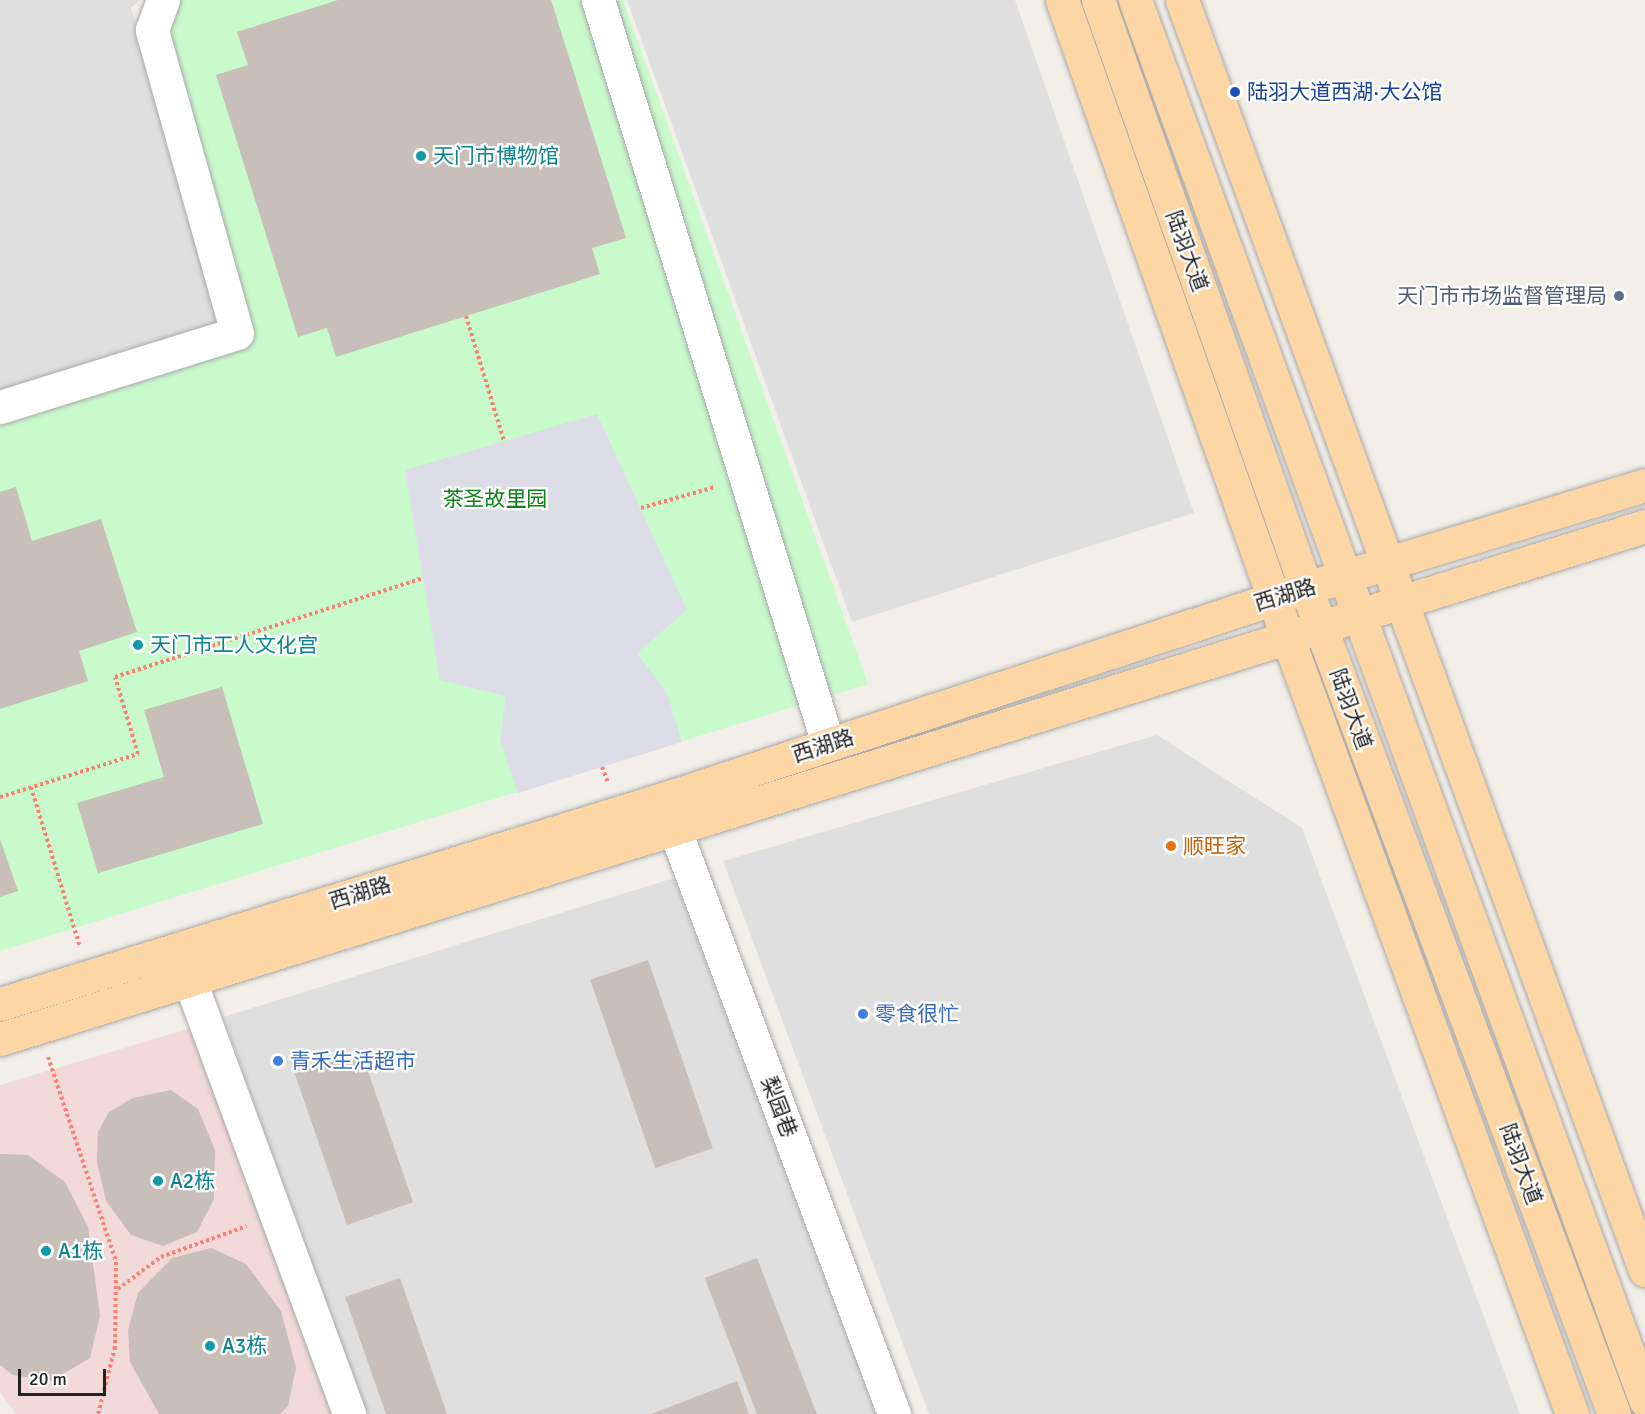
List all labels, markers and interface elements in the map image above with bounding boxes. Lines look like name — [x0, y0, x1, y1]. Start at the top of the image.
place label: 陆羽大道西湖·大公馆 — [1247, 79, 1442, 105]
marker: 陆羽大道西湖·大公馆 — [1228, 85, 1242, 99]
place label: 天门市博物馆 — [433, 143, 559, 169]
marker: 天门市博物馆 — [414, 149, 428, 163]
street label: 陆羽大道 — [1161, 207, 1213, 295]
place label: 天门市市场监督管理局 — [1397, 283, 1607, 309]
marker: 天门市市场监督管理局 — [1612, 289, 1626, 303]
park label: 茶圣故里园 — [443, 486, 547, 512]
street label: 西湖路 — [1251, 574, 1319, 616]
place label: 天门市工人文化宫 — [150, 632, 318, 658]
marker: 天门市工人文化宫 — [131, 638, 145, 652]
street label: 陆羽大道 — [1325, 665, 1377, 753]
street label: 西湖路 — [789, 724, 857, 768]
place label: 顺旺家 — [1183, 833, 1246, 859]
marker: 顺旺家 — [1164, 839, 1178, 853]
street label: 西湖路 — [326, 872, 394, 914]
place label: 零食很忙 — [875, 1001, 959, 1027]
marker: 零食很忙 — [856, 1007, 870, 1021]
place label: 青禾生活超市 — [290, 1048, 416, 1074]
marker: 青禾生活超市 — [271, 1054, 285, 1068]
street label: 梨园巷 — [756, 1073, 802, 1141]
street label: 陆羽大道 — [1495, 1120, 1547, 1208]
place label: A2栋 — [170, 1168, 215, 1194]
marker: A2栋 — [151, 1174, 165, 1188]
place label: A1栋 — [58, 1238, 103, 1264]
marker: A1栋 — [39, 1244, 53, 1258]
place label: A3栋 — [222, 1333, 267, 1359]
marker: A3栋 — [203, 1339, 217, 1353]
scale bar — [21, 1357, 110, 1395]
text: 20 m — [29, 1368, 67, 1390]

